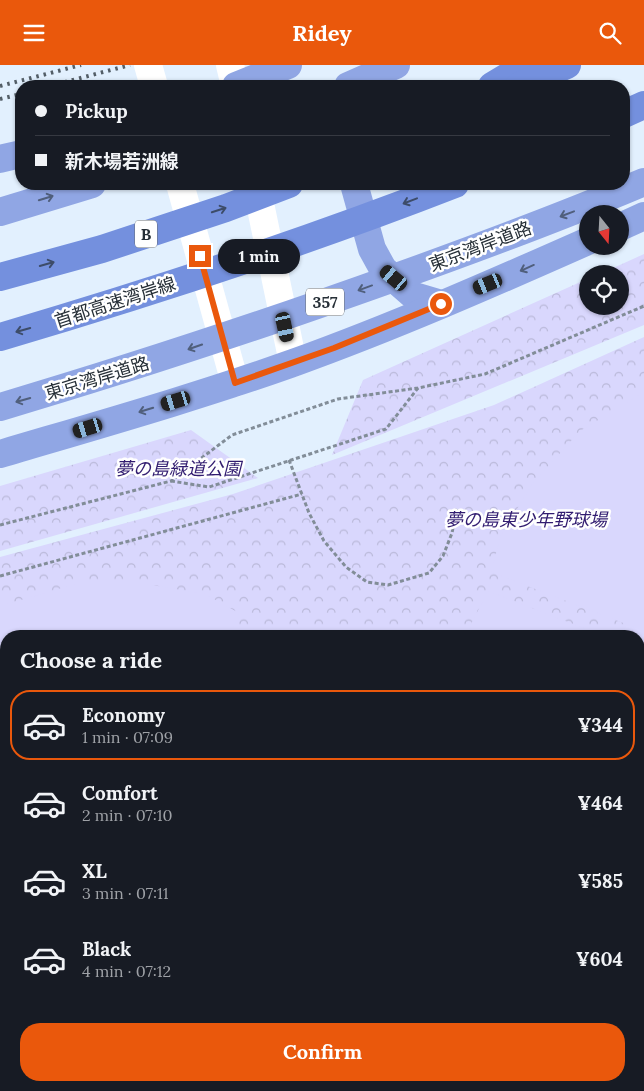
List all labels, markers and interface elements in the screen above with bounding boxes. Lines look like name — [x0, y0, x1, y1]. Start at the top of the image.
icon: menu — [20, 19, 48, 47]
text: Ridey — [292, 19, 352, 47]
icon: search — [596, 19, 624, 47]
text: Pickup — [65, 99, 128, 123]
text: 新木場若洲線 — [65, 149, 179, 173]
one-way arrow — [38, 193, 53, 202]
one-way arrow — [403, 197, 418, 207]
one-way arrow — [210, 205, 226, 214]
north arrow — [579, 205, 629, 255]
map controls — [579, 205, 629, 315]
one-way arrow — [559, 210, 574, 219]
street label: 東京湾岸道路 — [425, 216, 535, 276]
road number: B — [135, 221, 157, 247]
callout: 1 min — [218, 239, 300, 273]
route end — [189, 245, 211, 267]
text: 1 min — [239, 246, 279, 266]
one-way arrow — [39, 259, 55, 268]
car — [377, 263, 410, 293]
one-way arrow — [520, 263, 535, 273]
button: locate — [579, 265, 629, 315]
car — [471, 271, 504, 297]
street label: 首都高速湾岸線 — [52, 272, 178, 332]
one-way arrow — [358, 284, 373, 293]
road number: 357 — [306, 288, 344, 315]
route start — [430, 293, 452, 315]
car — [274, 311, 295, 343]
one-way arrow — [16, 326, 32, 336]
one-way arrow — [187, 342, 203, 352]
street label: 東京湾岸道路 — [42, 351, 152, 405]
car — [159, 389, 192, 413]
one-way arrow — [15, 396, 31, 406]
one-way arrow — [138, 406, 154, 416]
car — [71, 416, 104, 440]
park label: 夢の島緑道公園 — [115, 457, 244, 480]
park label: 夢の島東少年野球場 — [445, 508, 609, 531]
text: Choose a ride — [20, 646, 162, 674]
icon: car — [22, 703, 67, 748]
text: Economy — [82, 703, 165, 727]
text: ¥344 — [578, 713, 623, 737]
text: 1 min · 07:09 — [82, 727, 173, 747]
icon: car — [22, 781, 67, 826]
text: Comfort — [82, 781, 158, 805]
text: ¥464 — [578, 791, 623, 815]
text: 2 min · 07:10 — [82, 805, 172, 825]
icon: car — [22, 859, 67, 904]
text: XL — [82, 859, 107, 883]
text: ¥585 — [578, 869, 623, 893]
text: 3 min · 07:11 — [82, 883, 169, 903]
icon: car — [22, 937, 67, 982]
text: Black — [82, 937, 131, 961]
text: ¥604 — [576, 947, 623, 971]
text: 4 min · 07:12 — [82, 961, 171, 981]
button: Confirm — [20, 1023, 625, 1081]

